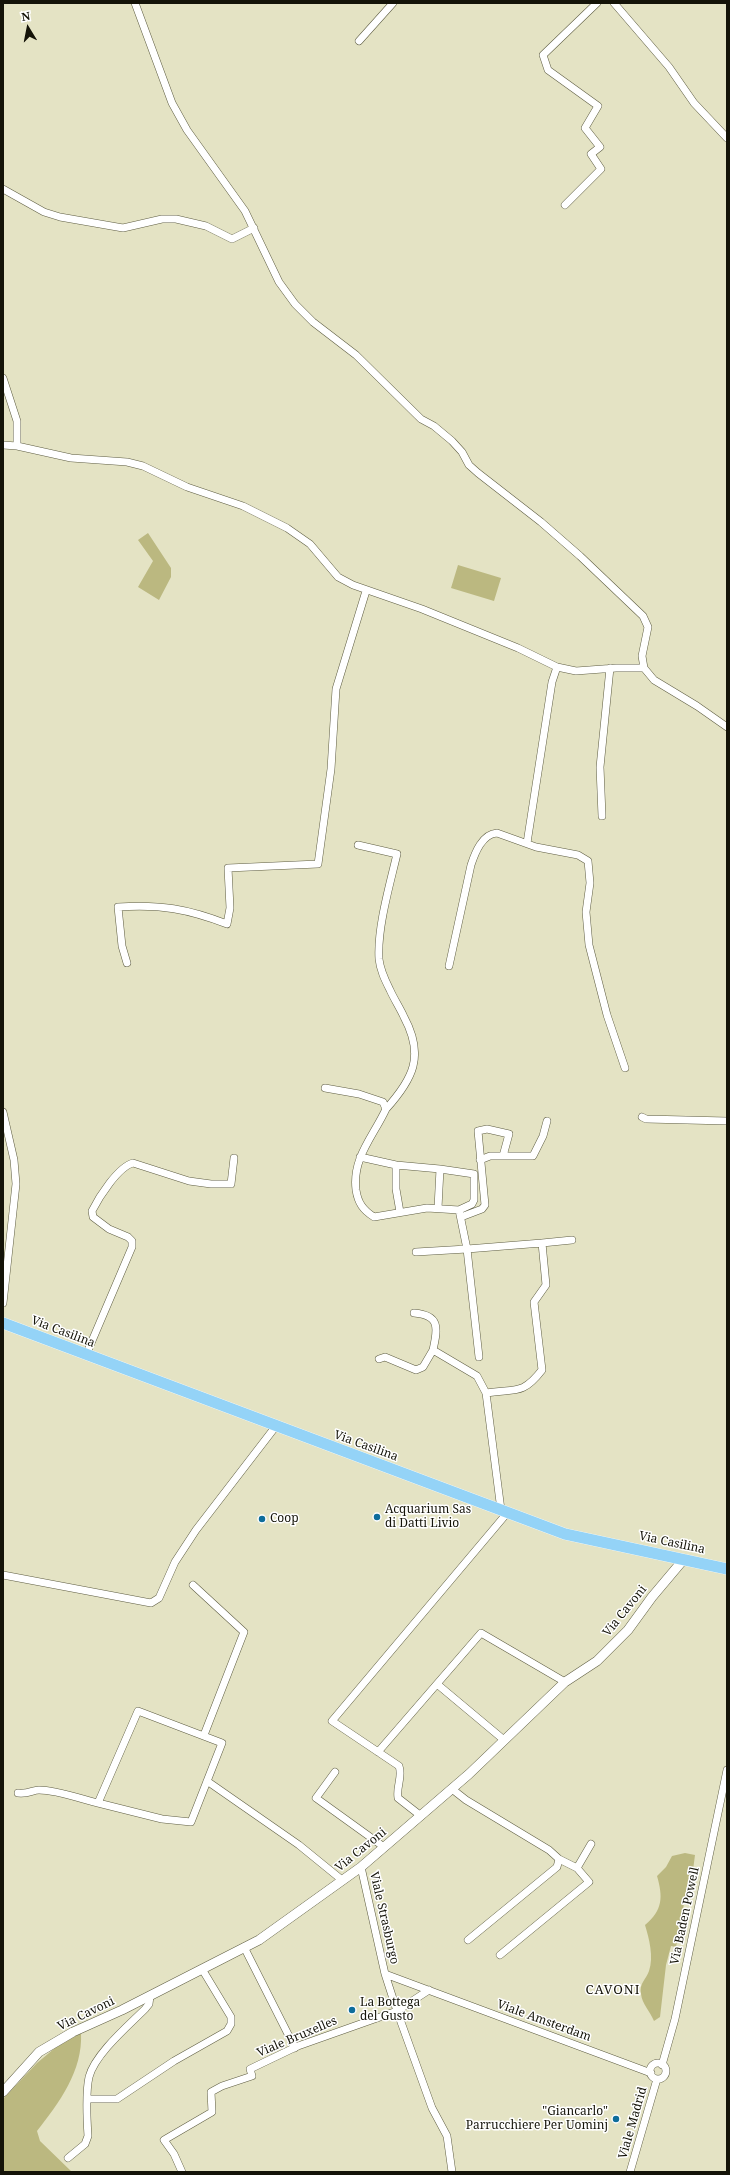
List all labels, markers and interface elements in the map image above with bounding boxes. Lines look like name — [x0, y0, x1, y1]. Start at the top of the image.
north arrow — [8, 8, 48, 48]
text: N — [20, 8, 31, 24]
street label: Via Casilina — [29, 1313, 97, 1351]
street label: Via Casilina — [332, 1428, 400, 1464]
place label: Acquarium Sas di Datti Livio — [385, 1503, 471, 1531]
place label: Coop — [270, 1512, 299, 1526]
marker: Acquarium Sas di Datti Livio — [372, 1512, 382, 1522]
marker: Coop — [257, 1514, 267, 1524]
street label: Via Casilina — [638, 1529, 706, 1557]
street label: Via Cavoni — [600, 1583, 650, 1639]
street label: Via Cavoni — [333, 1825, 389, 1875]
street label: Via Baden Powell — [668, 1866, 702, 1966]
street label: Viale Strasburgo — [366, 1870, 402, 1966]
district label: CAVONI — [586, 1982, 640, 1998]
street label: Via Cavoni — [55, 1994, 117, 2034]
place label: La Bottega del Gusto — [360, 1996, 420, 2024]
street label: Viale Amsterdam — [495, 1997, 593, 2045]
marker: La Bottega del Gusto — [347, 2005, 357, 2015]
street label: Viale Bruxelles — [255, 2014, 339, 2060]
street label: Viale Madrid — [616, 2085, 650, 2161]
place label: "Giancarlo" Parrucchiere Per Uominj — [466, 2105, 608, 2133]
marker: "Giancarlo" Parrucchiere Per Uominj — [611, 2114, 621, 2124]

